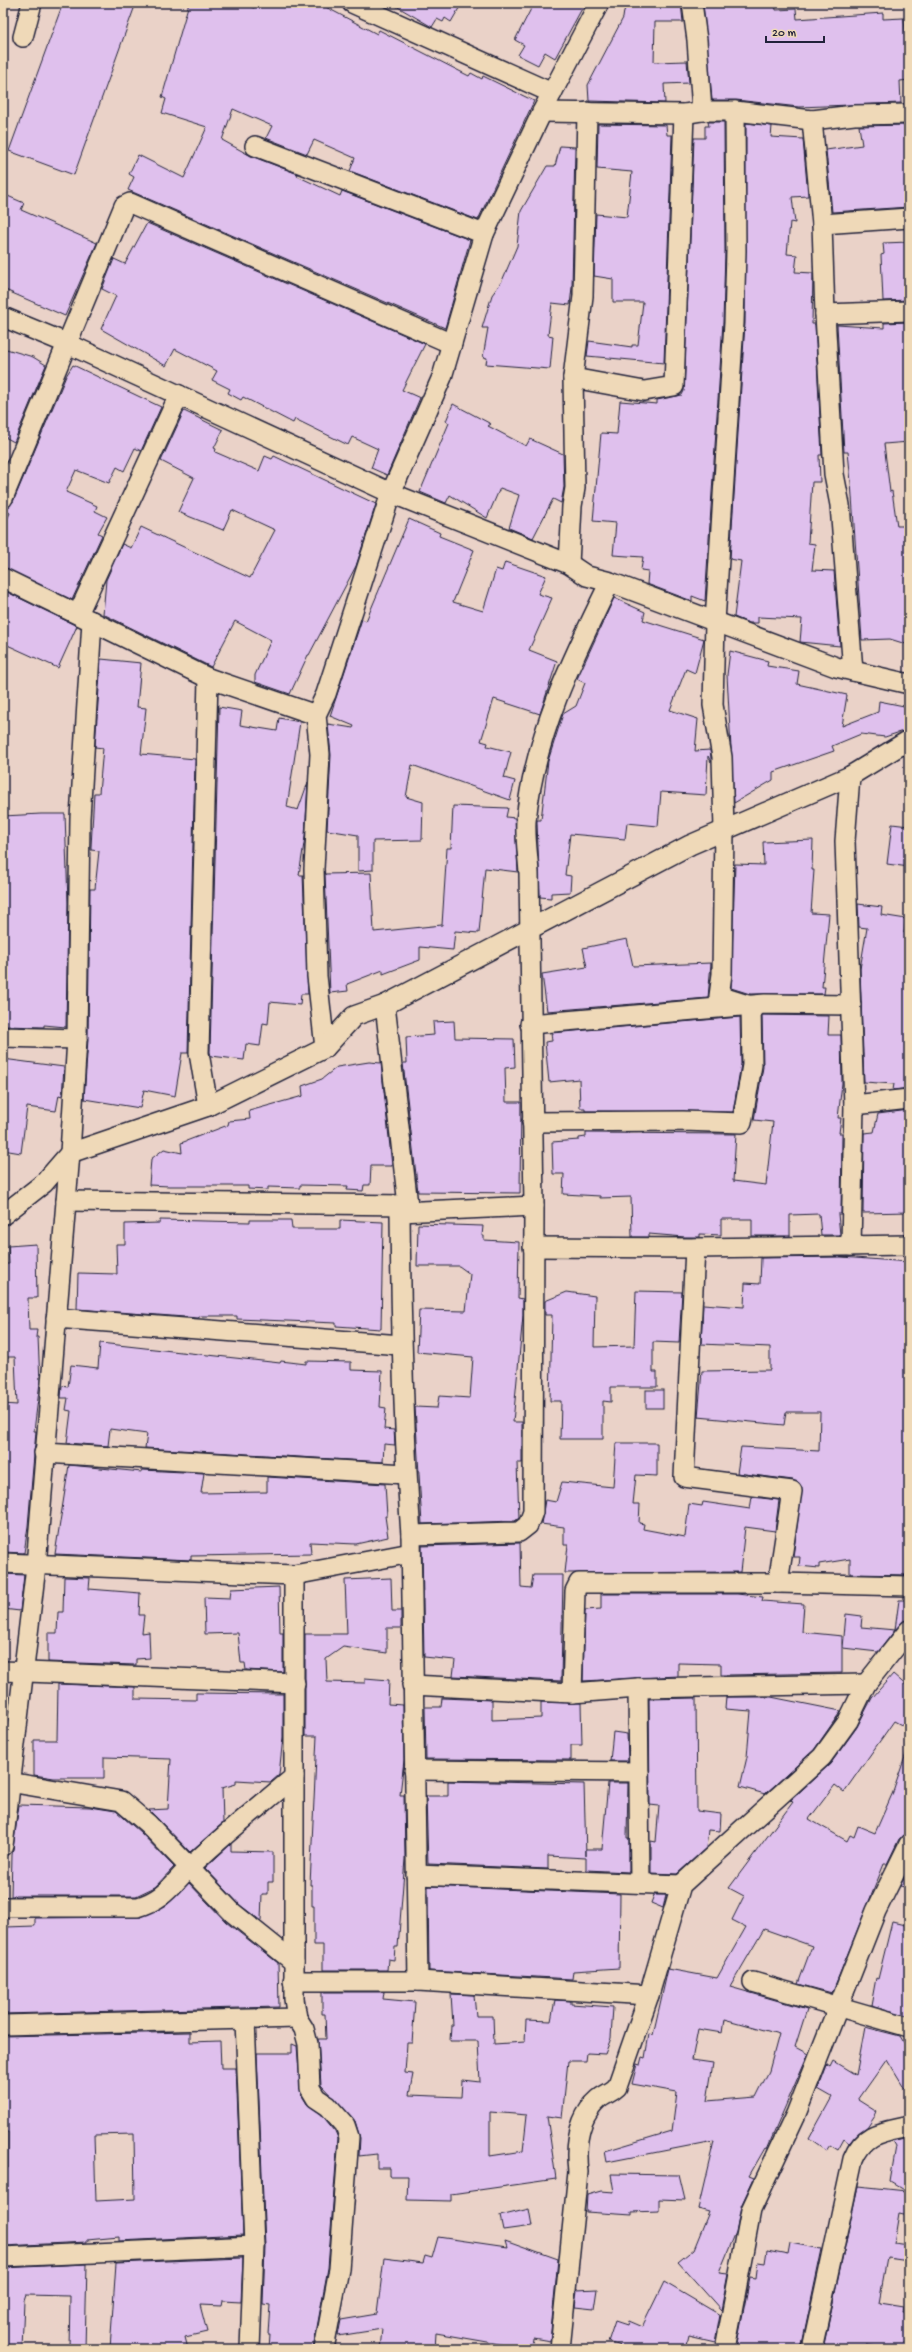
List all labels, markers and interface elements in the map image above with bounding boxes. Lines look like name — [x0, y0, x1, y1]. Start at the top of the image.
scale bar — [766, 18, 824, 44]
text: 20 m — [772, 27, 797, 41]

